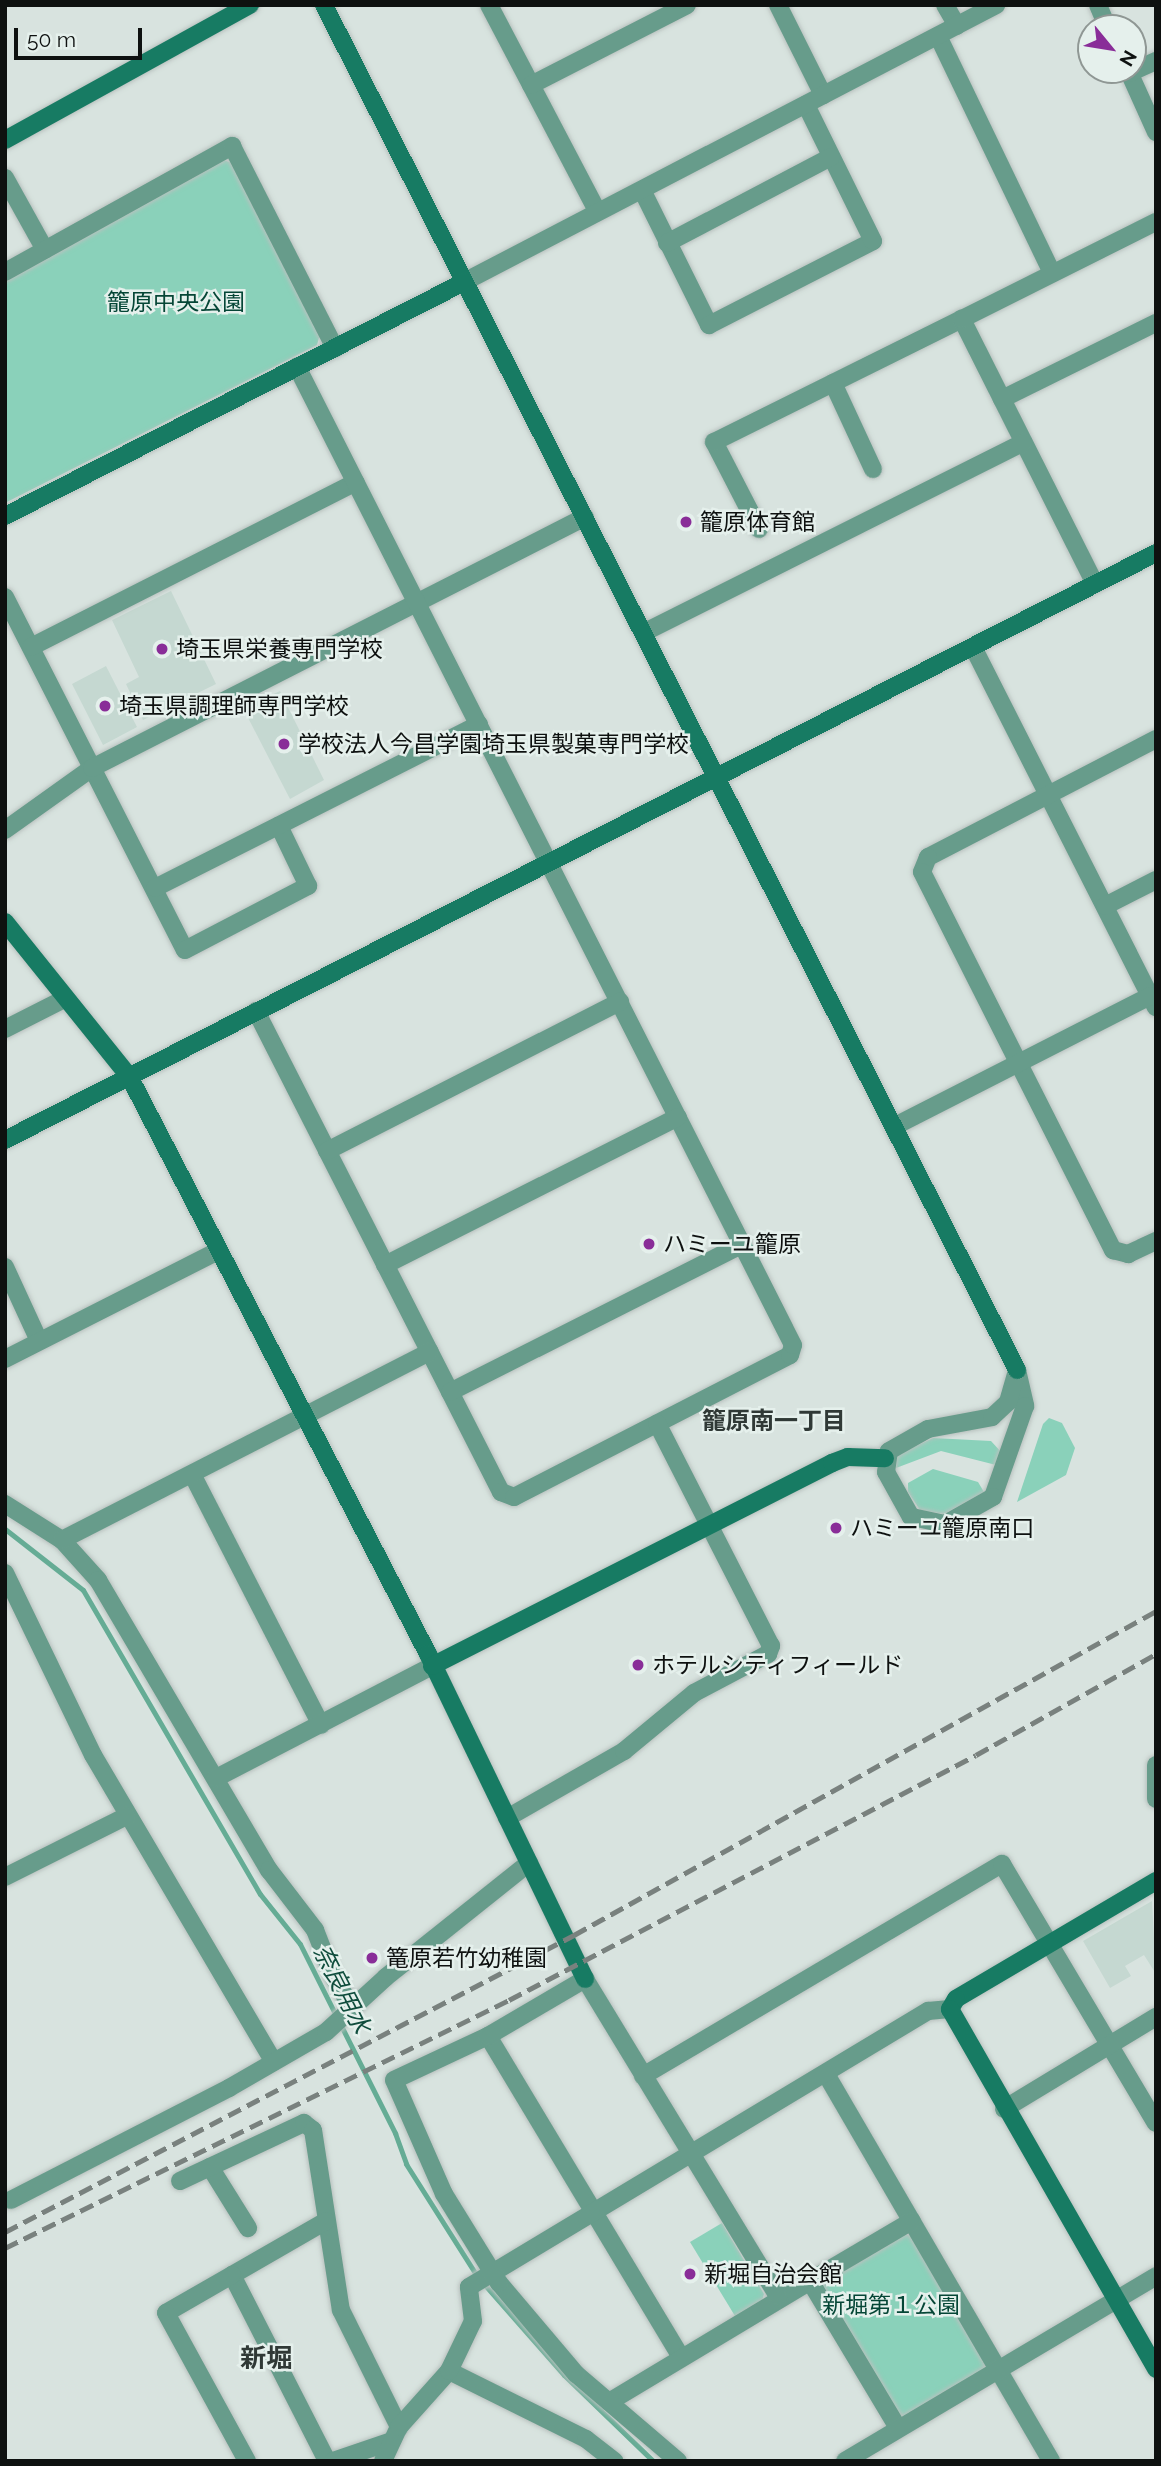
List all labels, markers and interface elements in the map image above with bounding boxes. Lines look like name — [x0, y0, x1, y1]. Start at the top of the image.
scale bar — [18, 14, 145, 58]
north arrow — [1077, 14, 1147, 84]
text: 50 m — [27, 27, 76, 52]
text: N — [1115, 47, 1142, 70]
park label: 籠原中央公園 — [107, 288, 245, 316]
place label: 籠原体育館 — [700, 508, 815, 536]
marker: 籠原体育館 — [678, 514, 694, 530]
place label: 埼玉県栄養専門学校 — [176, 635, 383, 663]
marker: 埼玉県栄養専門学校 — [154, 641, 170, 657]
place label: 埼玉県調理師専門学校 — [119, 692, 349, 720]
marker: 埼玉県調理師専門学校 — [97, 698, 113, 714]
place label: 学校法人今昌学園埼玉県製菓専門学校 — [298, 730, 689, 758]
marker: 学校法人今昌学園埼玉県製菓専門学校 — [276, 736, 292, 752]
place label: ハミーユ籠原 — [663, 1230, 801, 1258]
marker: ハミーユ籠原 — [641, 1236, 657, 1252]
district label: 籠原南一丁目 — [702, 1407, 846, 1435]
place label: ハミーユ籠原南口 — [850, 1514, 1034, 1542]
marker: ハミーユ籠原南口 — [828, 1520, 844, 1536]
place label: ホテルシティフィールド — [652, 1651, 905, 1679]
marker: ホテルシティフィールド — [630, 1657, 646, 1673]
water label: 奈良用水 — [307, 1940, 377, 2038]
place label: 篭原若竹幼稚園 — [386, 1944, 547, 1972]
marker: 篭原若竹幼稚園 — [364, 1950, 380, 1966]
place label: 新堀自治会館 — [704, 2260, 842, 2288]
marker: 新堀自治会館 — [682, 2266, 698, 2282]
park label: 新堀第１公園 — [822, 2291, 960, 2319]
district label: 新堀 — [240, 2343, 292, 2375]

